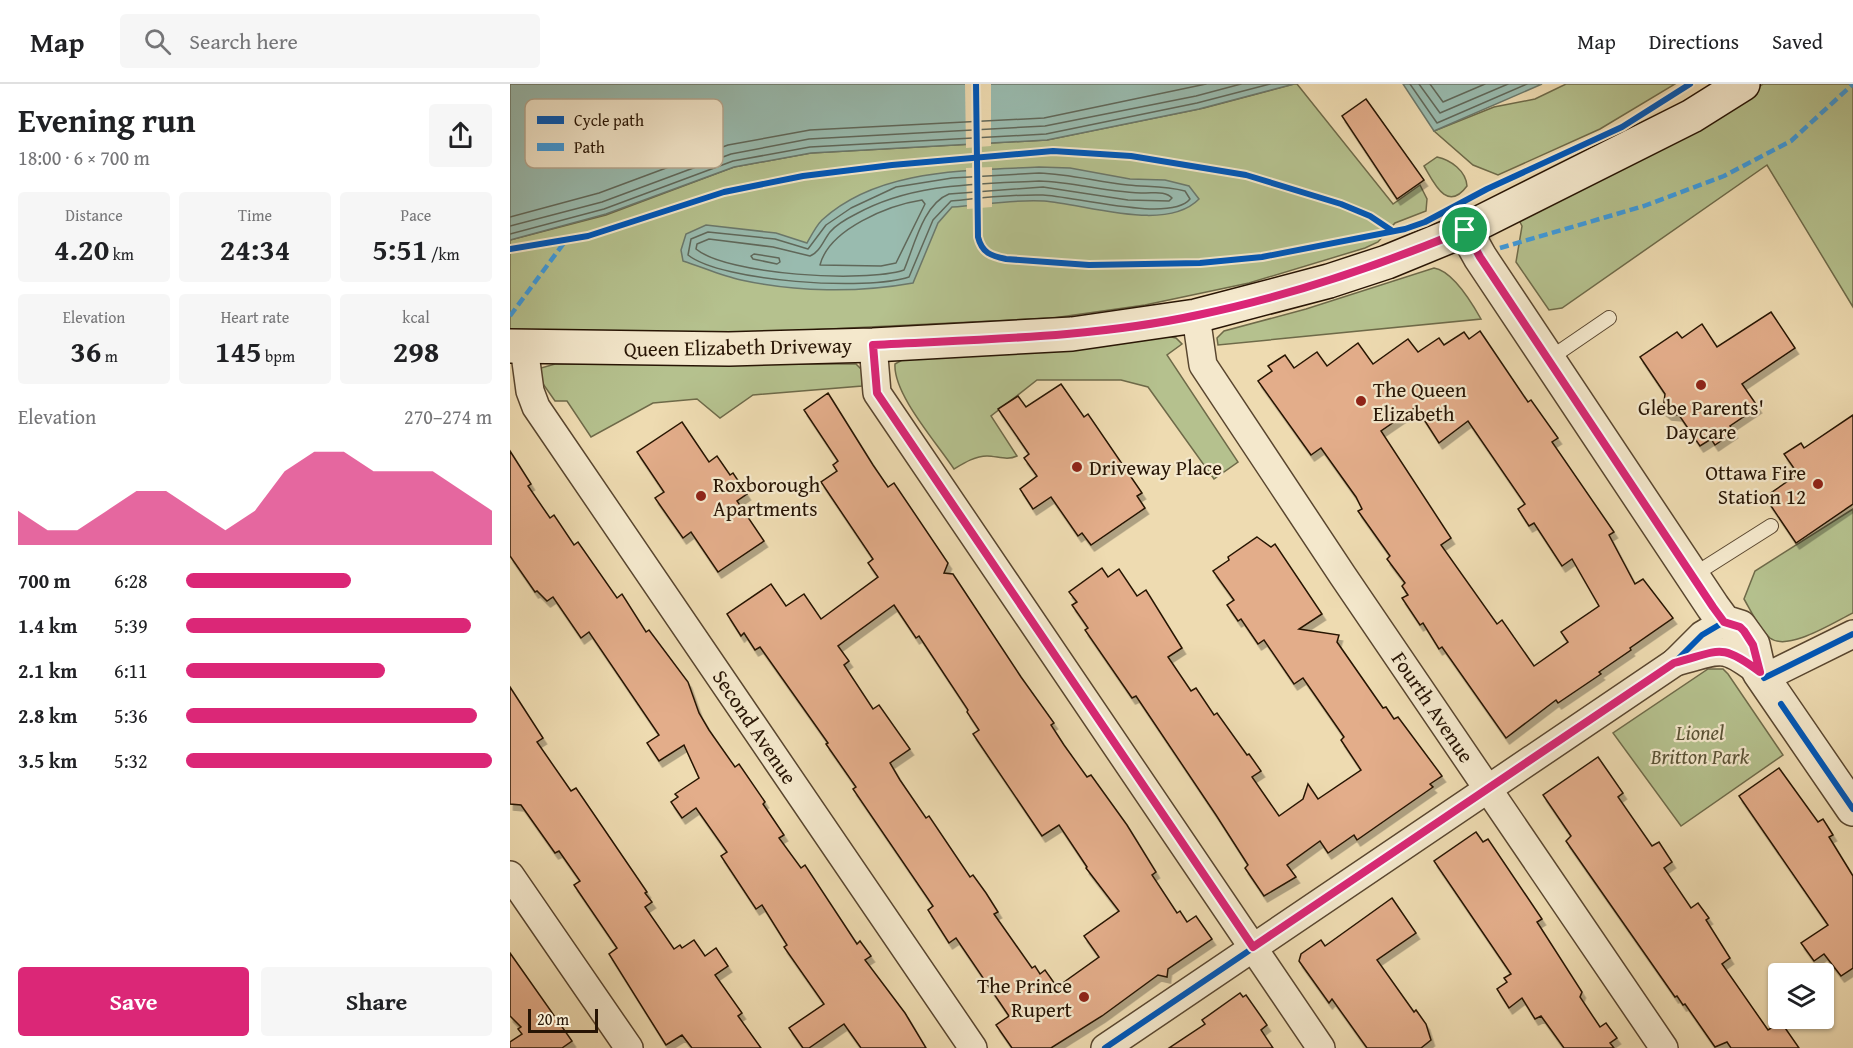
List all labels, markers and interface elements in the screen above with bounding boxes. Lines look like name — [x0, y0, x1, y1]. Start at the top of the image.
search box — [120, 14, 540, 68]
text: Map — [30, 21, 84, 62]
icon: search — [141, 25, 174, 58]
text: Search here — [189, 25, 298, 57]
text: Map — [1577, 26, 1616, 57]
text: Directions — [1649, 26, 1739, 57]
text: Saved — [1772, 26, 1823, 57]
text: Evening run — [18, 96, 195, 144]
legend — [525, 99, 723, 168]
button: share — [429, 104, 492, 167]
text: Cycle path — [574, 108, 644, 132]
text: Path — [574, 135, 605, 159]
text: 18:00 · 6 × 700 m — [18, 143, 150, 172]
text: Distance — [65, 203, 123, 227]
text: Time — [238, 203, 272, 227]
text: Pace — [401, 203, 431, 227]
pin — [1439, 204, 1490, 255]
icon: arrive — [1448, 213, 1481, 246]
text: 4.20 — [54, 227, 109, 271]
text: 24:34 — [220, 227, 290, 271]
text: 5:51 — [372, 227, 427, 271]
text: km — [109, 242, 134, 266]
text: /km — [427, 242, 460, 266]
text: Elevation — [63, 305, 125, 329]
text: Heart rate — [221, 305, 289, 329]
text: kcal — [402, 305, 430, 329]
text: 36 — [70, 329, 101, 373]
text: 145 — [215, 329, 262, 373]
text: 298 — [393, 329, 439, 373]
street label: Queen Elizabeth Driveway — [624, 329, 853, 364]
text: m — [101, 344, 118, 368]
text: bpm — [262, 344, 295, 368]
place label: The Queen Elizabeth — [1373, 374, 1467, 429]
marker: Glebe Parents' Daycare — [1694, 378, 1708, 392]
place label: Glebe Parents' Daycare — [1638, 392, 1764, 447]
marker: The Queen Elizabeth — [1354, 394, 1368, 408]
text: Elevation — [18, 402, 96, 431]
text: 270–274 m — [404, 402, 492, 431]
place label: Driveway Place — [1089, 452, 1222, 483]
place label: Ottawa Fire Station 12 — [1705, 457, 1806, 512]
marker: Driveway Place — [1070, 460, 1084, 474]
place label: Roxborough Apartments — [713, 469, 821, 524]
marker: Ottawa Fire Station 12 — [1811, 477, 1825, 491]
marker: Roxborough Apartments — [694, 489, 708, 503]
text: 700 m — [18, 566, 71, 595]
text: 6:28 — [114, 566, 148, 595]
text: 1.4 km — [18, 611, 77, 640]
text: 5:39 — [114, 611, 148, 640]
street label: Fourth Avenue — [1384, 645, 1482, 769]
text: 2.1 km — [18, 656, 77, 685]
text: 6:11 — [114, 656, 148, 685]
street label: Second Avenue — [705, 663, 805, 791]
text: 2.8 km — [18, 701, 77, 730]
text: 5:36 — [114, 701, 148, 730]
park label: Lionel Britton Park — [1650, 717, 1750, 772]
text: 3.5 km — [18, 746, 77, 775]
text: 5:32 — [114, 746, 148, 775]
map controls — [1768, 963, 1834, 1029]
button: layers — [1768, 963, 1834, 1029]
button: Save — [18, 967, 249, 1036]
button: Share — [261, 967, 492, 1036]
place label: The Prince Rupert — [977, 970, 1073, 1025]
marker: The Prince Rupert — [1077, 990, 1091, 1004]
scale bar — [528, 1006, 598, 1034]
text: 20 m — [537, 1007, 569, 1031]

